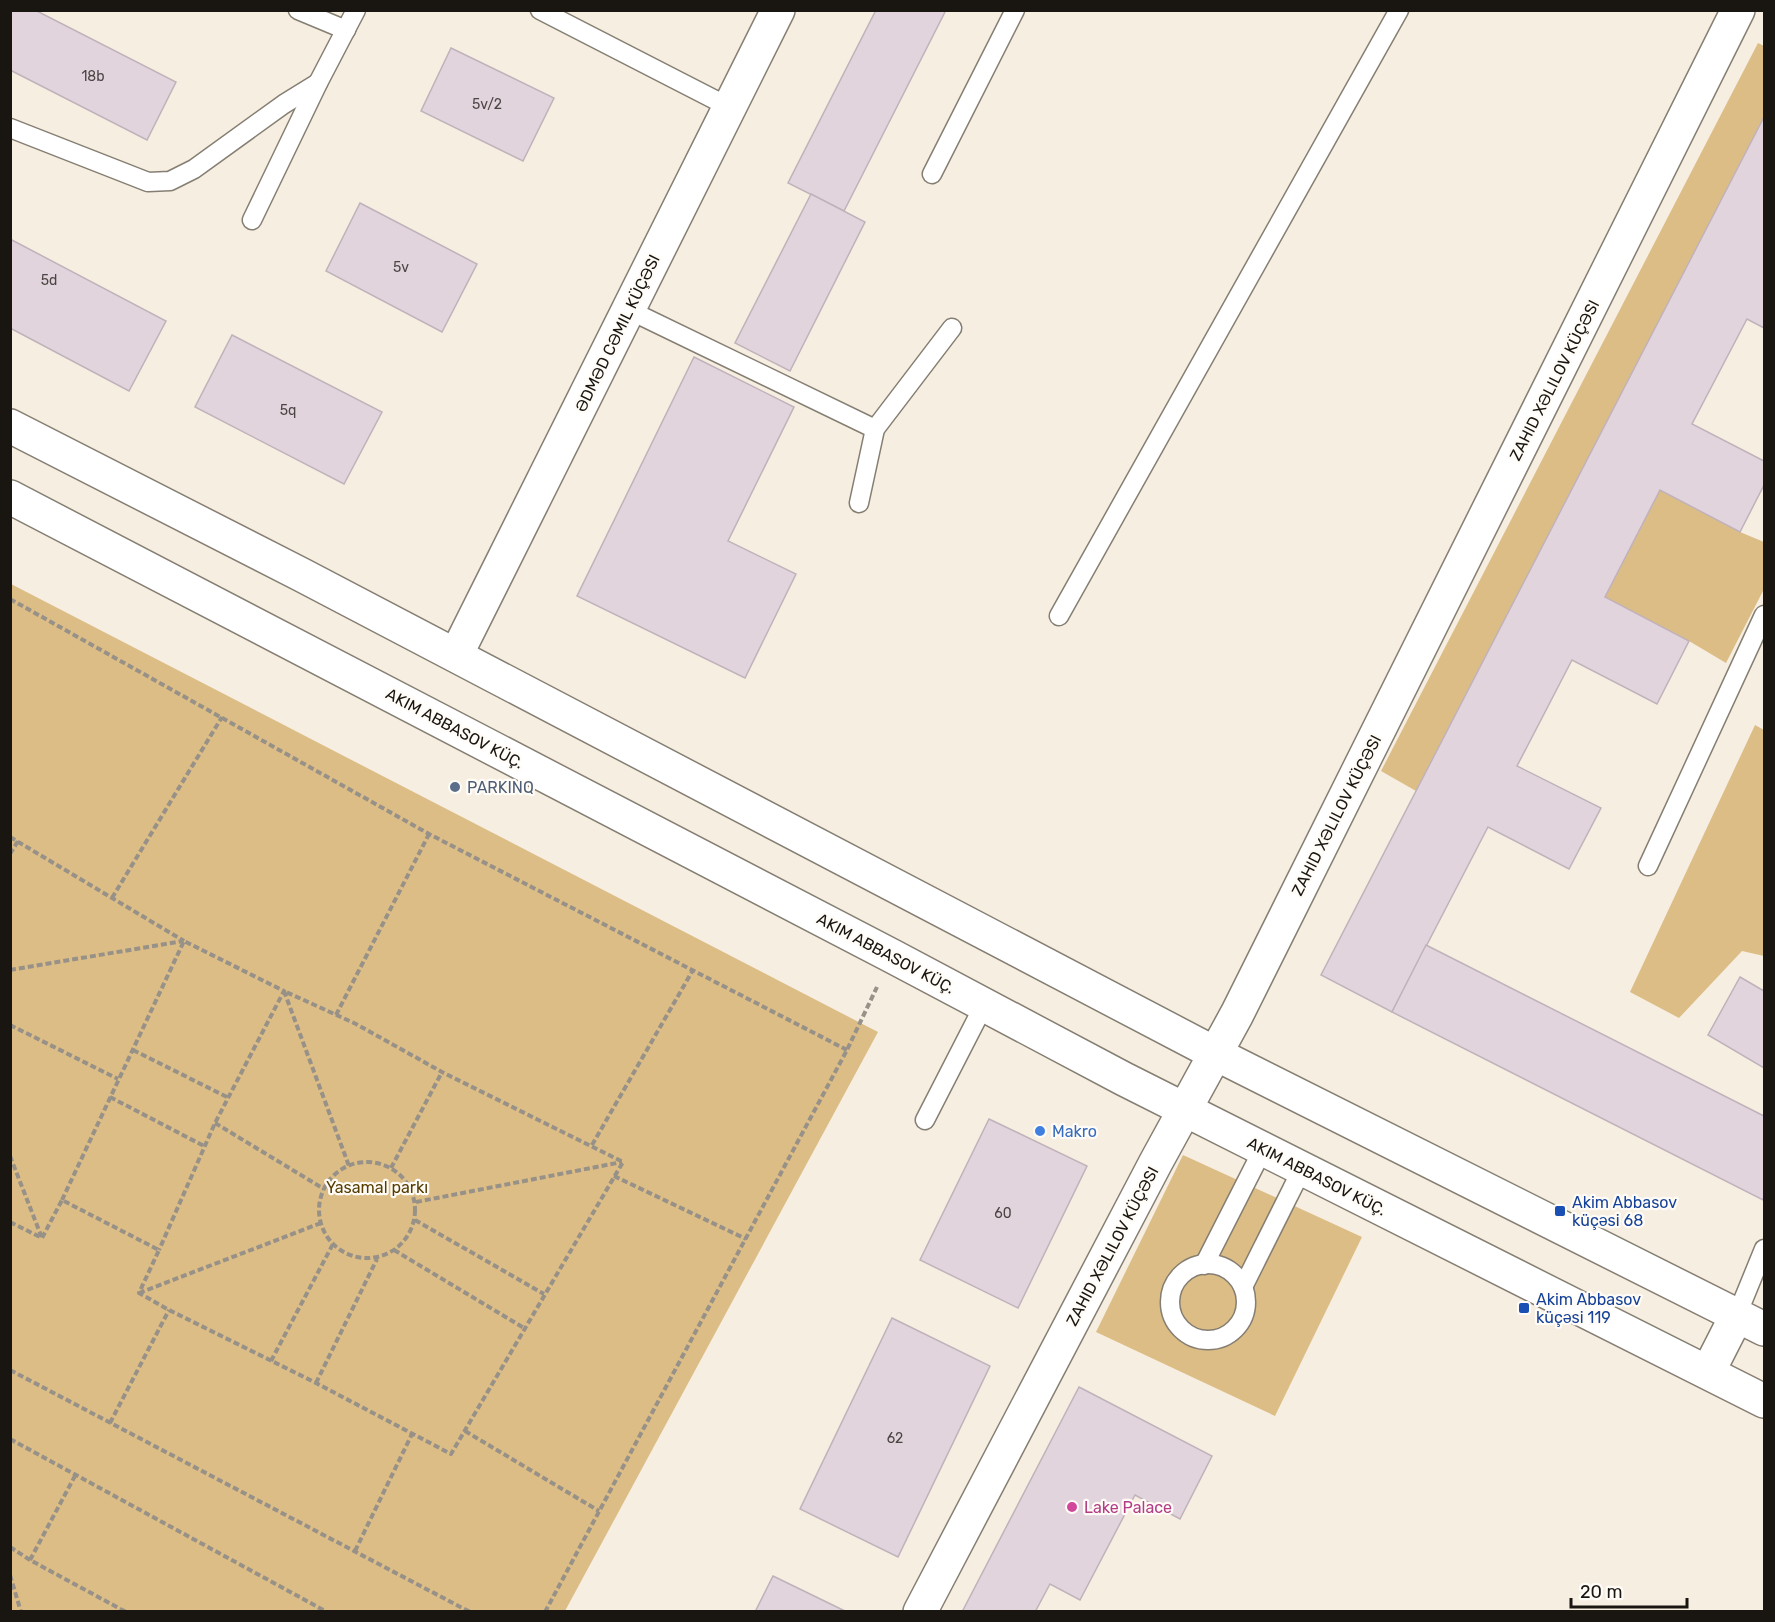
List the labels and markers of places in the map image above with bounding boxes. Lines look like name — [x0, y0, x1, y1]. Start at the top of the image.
place label: PARKINQ — [467, 778, 534, 797]
marker: PARKINQ — [448, 780, 462, 794]
place label: Makro — [1052, 1122, 1097, 1141]
marker: Makro — [1033, 1124, 1047, 1138]
place label: Akim Abbasov küçəsi 68 — [1572, 1193, 1677, 1230]
marker: Akim Abbasov küçəsi 68 — [1553, 1204, 1567, 1218]
place label: Akim Abbasov küçəsi 119 — [1536, 1290, 1641, 1327]
marker: Akim Abbasov küçəsi 119 — [1517, 1301, 1531, 1315]
place label: Lake Palace — [1084, 1498, 1172, 1517]
marker: Lake Palace — [1065, 1500, 1079, 1514]

